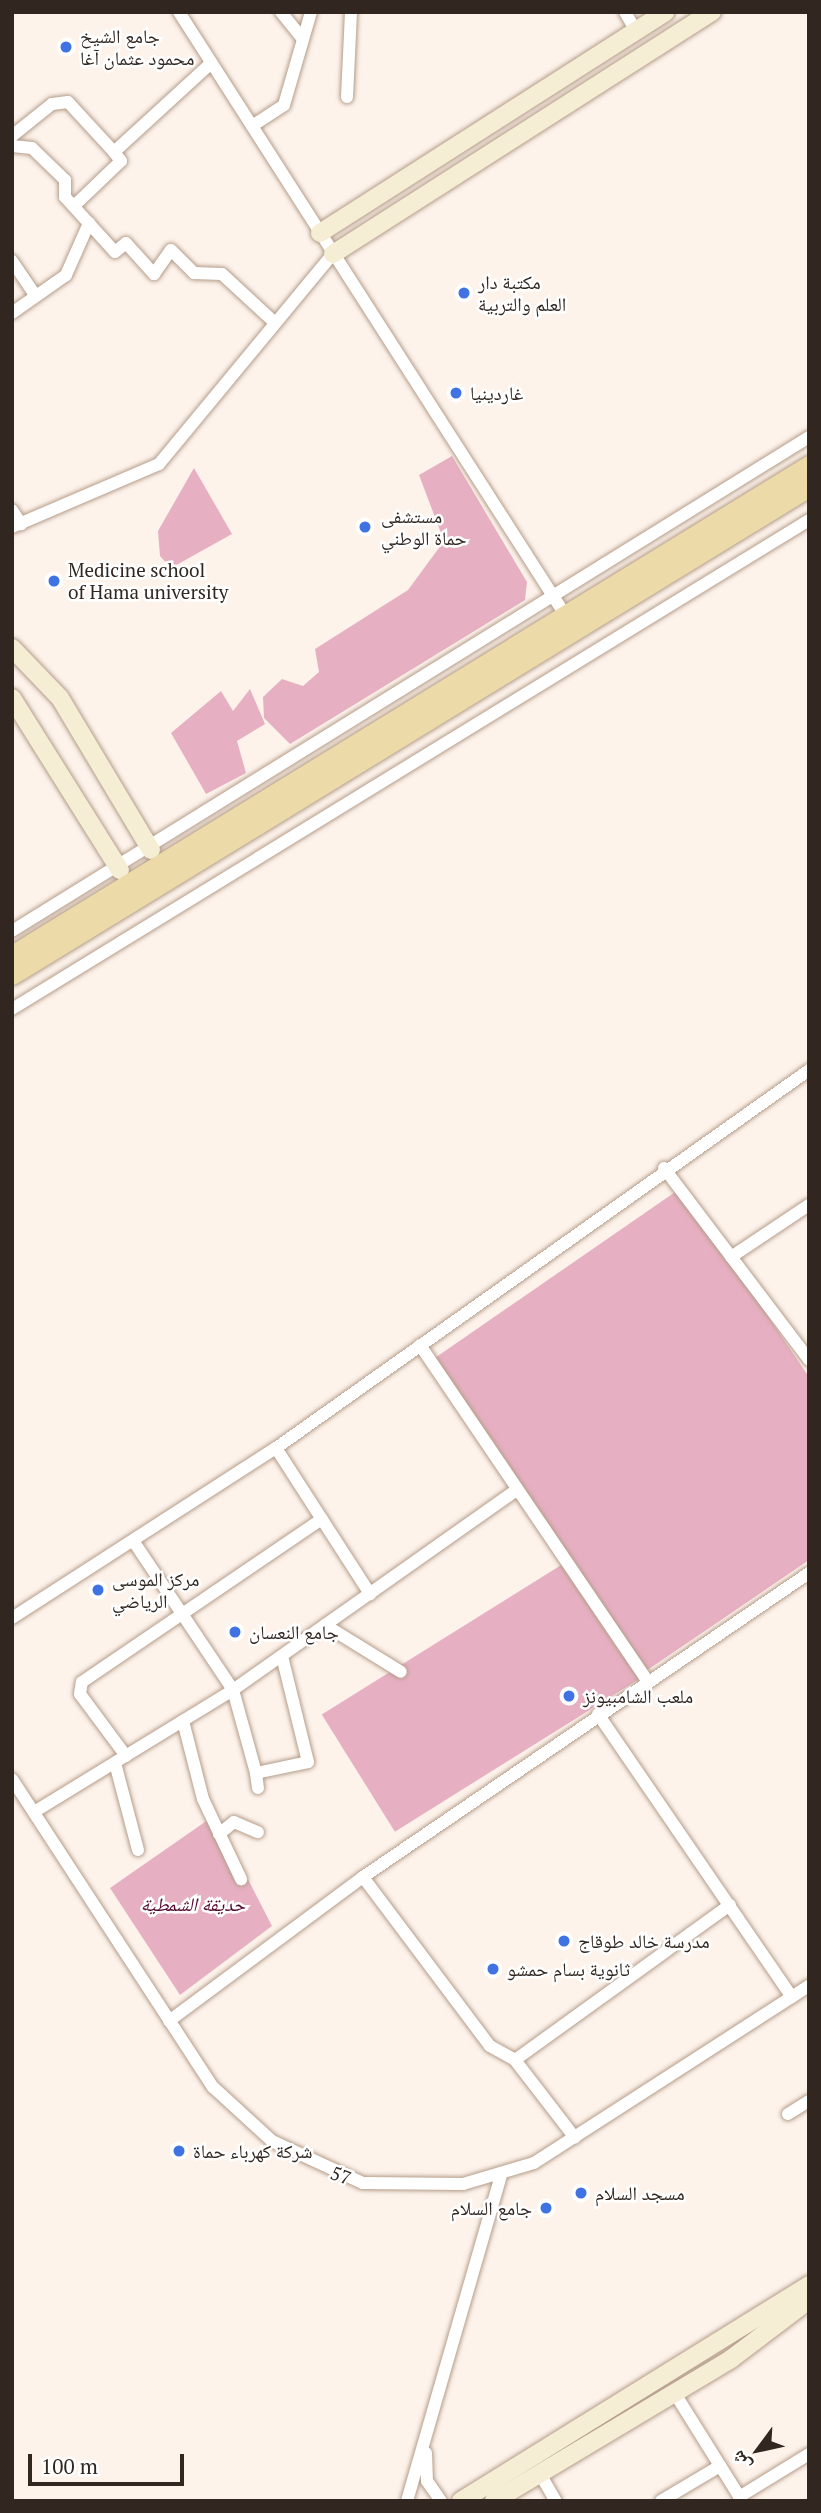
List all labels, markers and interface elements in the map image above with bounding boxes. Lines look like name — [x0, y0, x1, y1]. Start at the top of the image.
place label: جامع الشيخ محمود عثمان آغا — [80, 25, 194, 69]
marker: جامع الشيخ محمود عثمان آغا — [58, 39, 74, 55]
place label: مكتبة دار العلم والتربية — [478, 271, 566, 315]
marker: مكتبة دار العلم والتربية — [456, 285, 472, 301]
place label: غاردينيا — [470, 382, 523, 404]
marker: غاردينيا — [448, 385, 464, 401]
place label: مستشفى حماة الوطني — [381, 505, 467, 549]
marker: مستشفى حماة الوطني — [355, 517, 375, 537]
place label: Medicine school of Hama university — [68, 559, 228, 603]
marker: Medicine school of Hama university — [46, 573, 62, 589]
place label: مركز الموسى الرياضي — [112, 1568, 199, 1612]
marker: مركز الموسى الرياضي — [90, 1582, 106, 1598]
place label: جامع النعسان — [249, 1621, 339, 1643]
marker: جامع النعسان — [227, 1624, 243, 1640]
place label: ملعب الشامبيونز — [583, 1685, 693, 1707]
marker: ملعب الشامبيونز — [561, 1688, 577, 1704]
park label: حديقة الشمطية — [141, 1893, 245, 1915]
place label: مدرسة خالد طوقاج — [578, 1930, 710, 1952]
marker: مدرسة خالد طوقاج — [556, 1933, 572, 1949]
place label: ثانوية بسام حمشو — [507, 1958, 630, 1980]
marker: ثانوية بسام حمشو — [485, 1961, 501, 1977]
place label: شركة كهرباء حماة — [193, 2140, 313, 2162]
marker: شركة كهرباء حماة — [171, 2143, 187, 2159]
street label: 57 — [328, 2161, 354, 2189]
place label: مسجد السلام — [595, 2182, 685, 2204]
marker: مسجد السلام — [573, 2185, 589, 2201]
place label: جامع السلام — [451, 2197, 532, 2219]
marker: جامع السلام — [538, 2200, 554, 2216]
north arrow — [723, 2415, 793, 2485]
scale bar — [32, 2440, 187, 2484]
text: ش — [724, 2446, 756, 2477]
text: 100 m — [41, 2452, 98, 2480]

